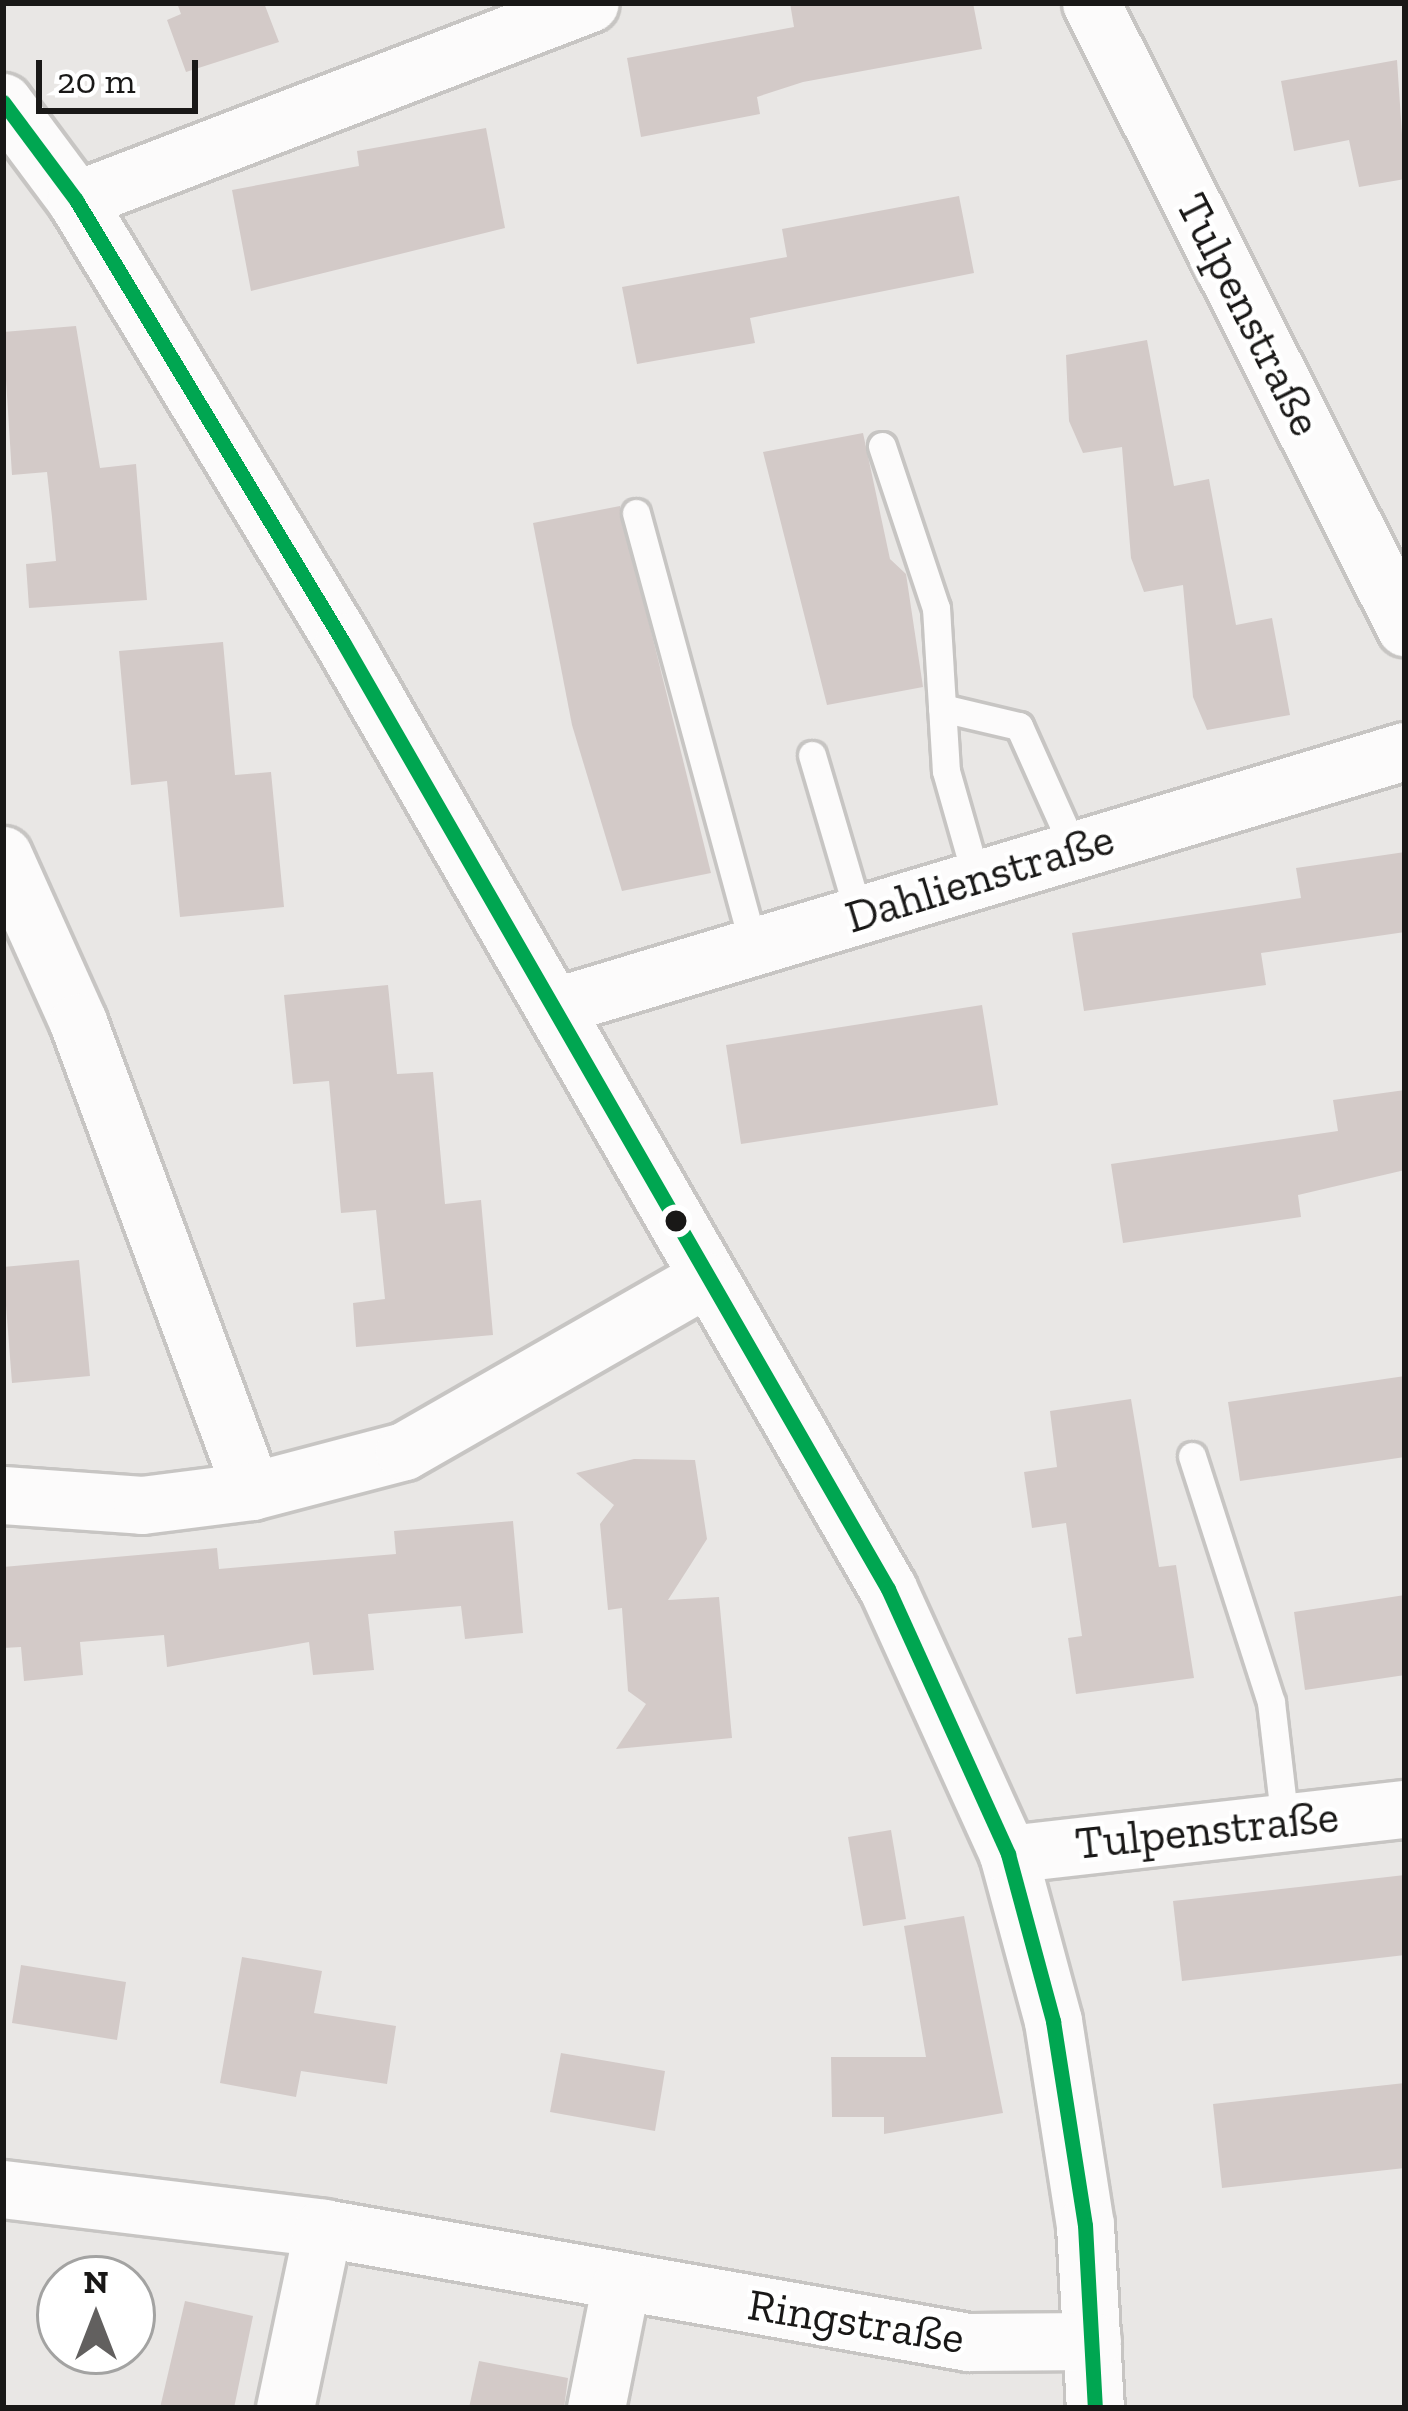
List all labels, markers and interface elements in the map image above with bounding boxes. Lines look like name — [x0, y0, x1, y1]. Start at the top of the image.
scale bar — [42, 36, 204, 110]
text: 20 m — [57, 59, 136, 102]
street label: Tulpenstraße — [1164, 185, 1332, 445]
street label: Dahlienstraße — [839, 813, 1121, 945]
unlabelled marker — [665, 1210, 687, 1232]
street label: Tulpenstraße — [1073, 1790, 1341, 1872]
north arrow — [36, 2255, 156, 2375]
text: N — [83, 2262, 109, 2301]
street label: Ringstraße — [744, 2278, 968, 2366]

